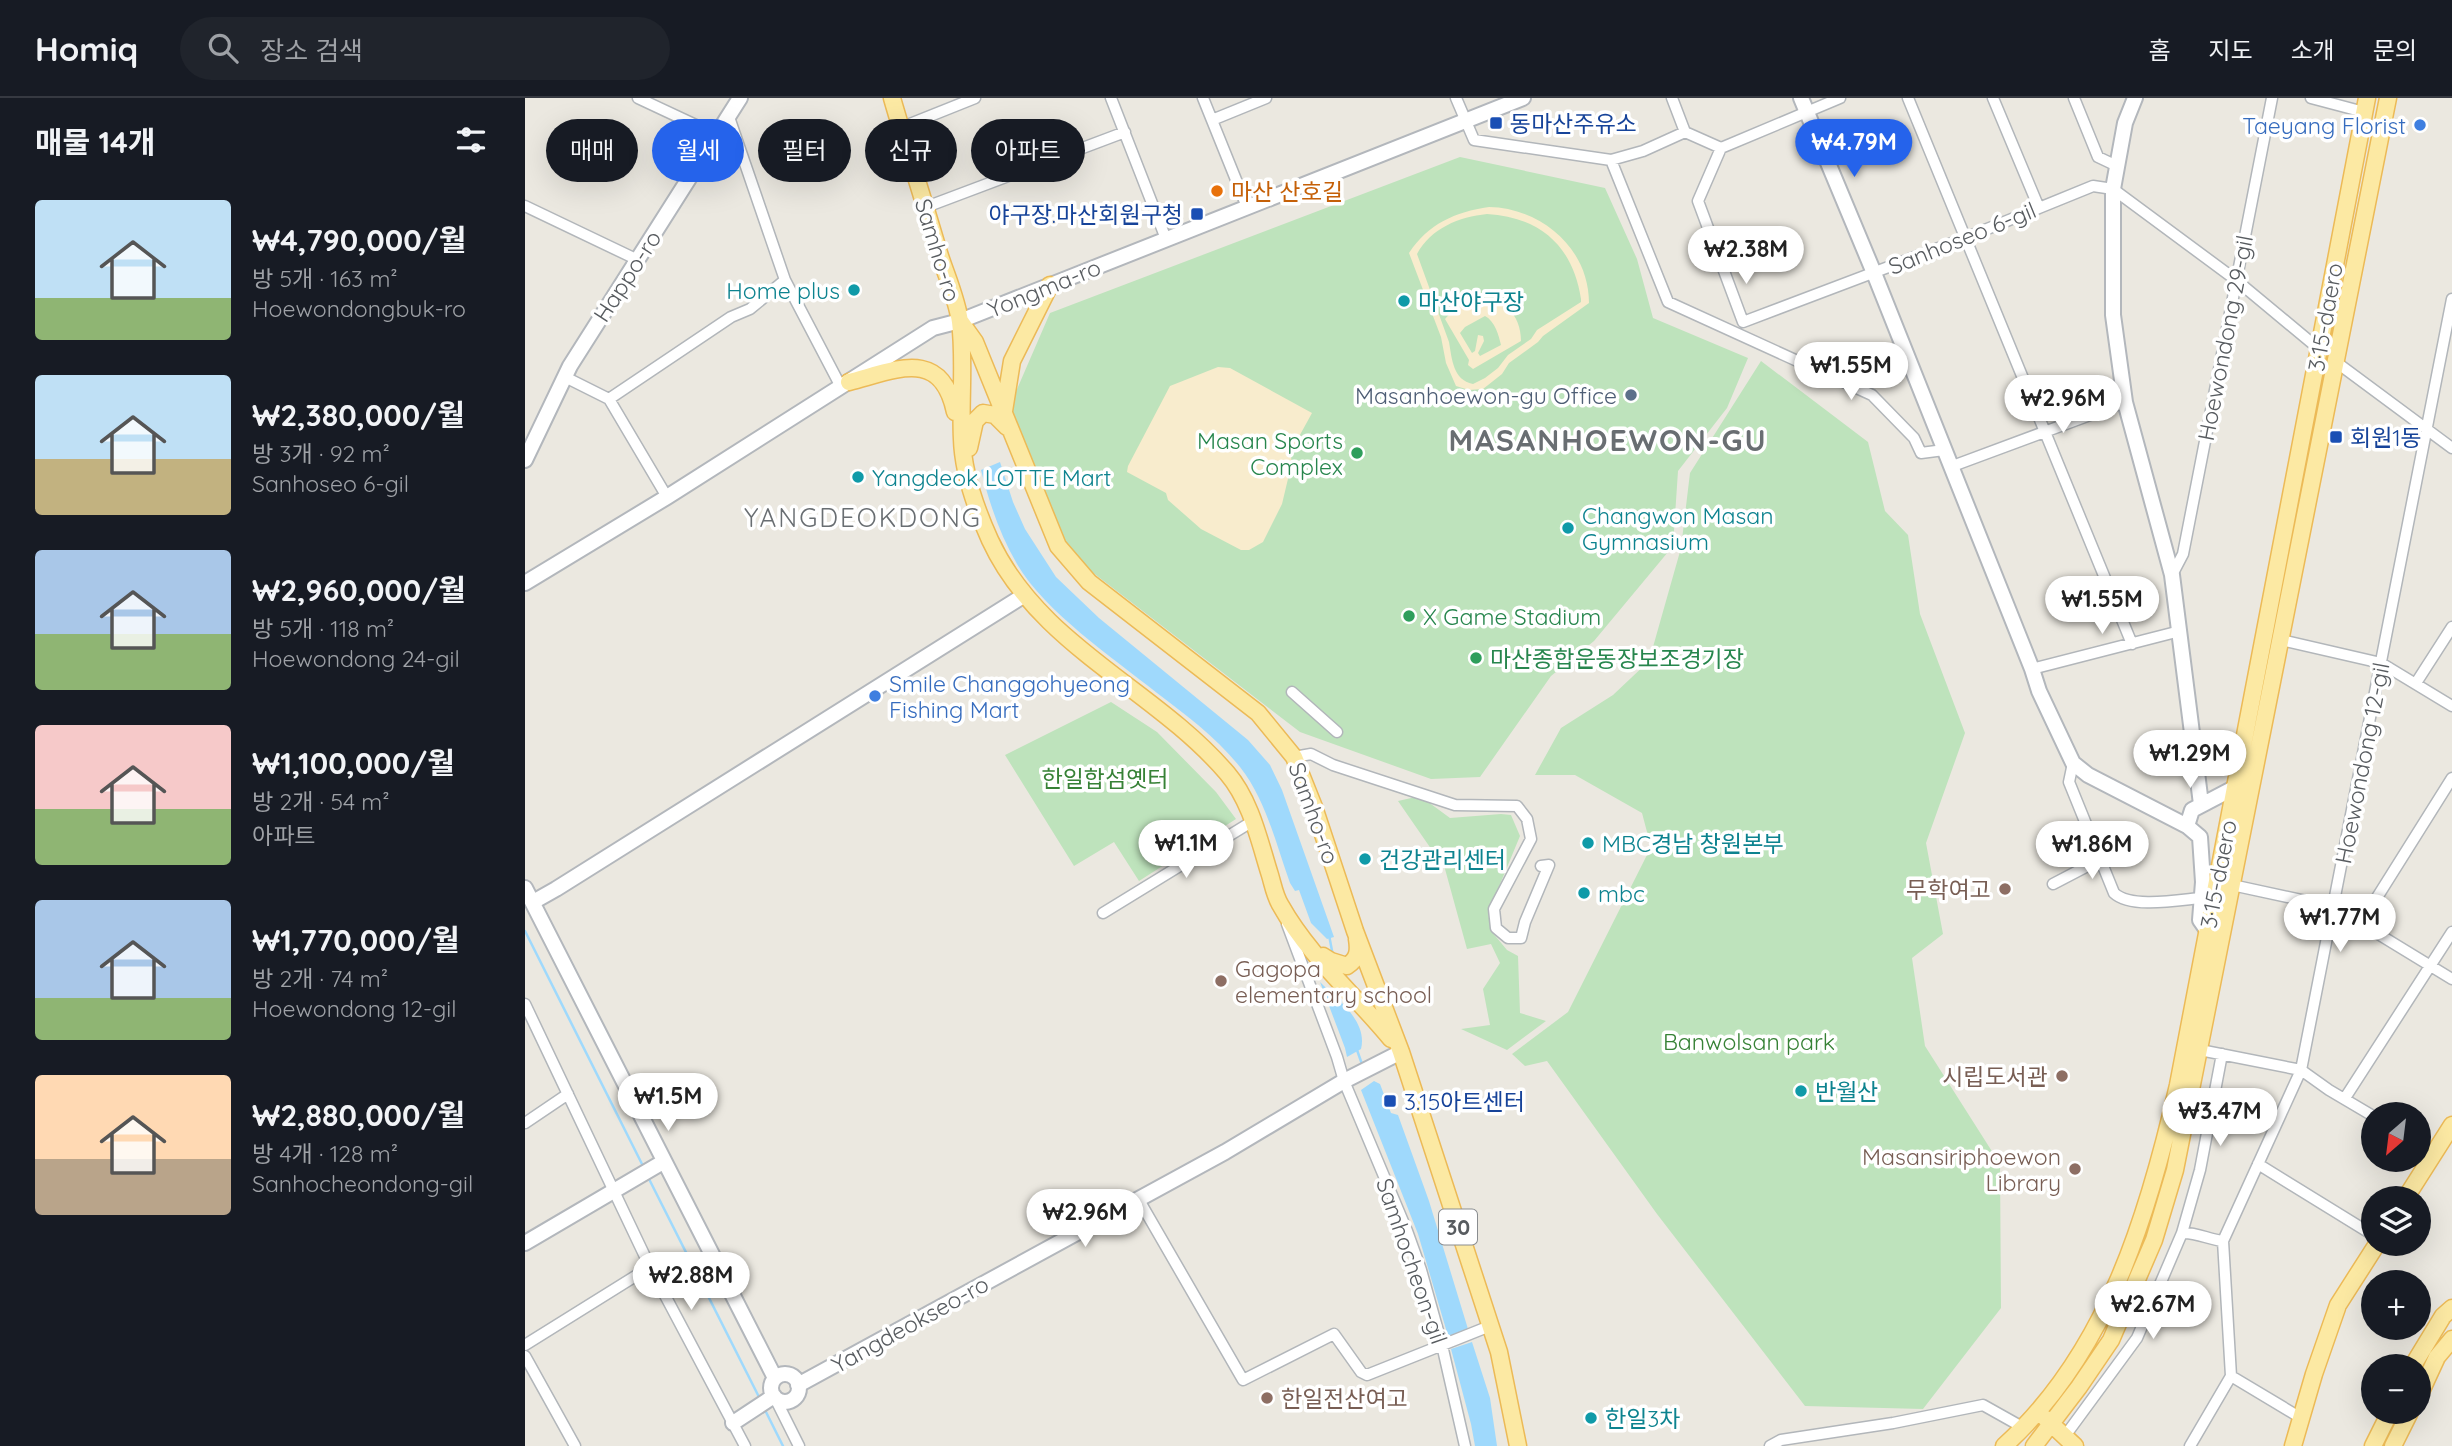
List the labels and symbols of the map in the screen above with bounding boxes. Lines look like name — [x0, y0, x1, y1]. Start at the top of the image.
place label: 동마산주유소 — [1510, 109, 1637, 138]
place label: Taeyang Florist — [2242, 111, 2406, 140]
marker: 동마산주유소 — [1488, 115, 1504, 131]
marker: Taeyang Florist — [2412, 117, 2428, 133]
pin: ₩4.79M — [1797, 120, 1911, 179]
place label: 마산 산호길 — [1231, 177, 1343, 206]
marker: 마산 산호길 — [1209, 183, 1225, 199]
street label: Samho-ro — [909, 195, 967, 305]
street label: Sanhoseo 6-gil — [1884, 195, 2040, 281]
place label: 야구장.마산회원구청 — [988, 200, 1183, 229]
marker: 야구장.마산회원구청 — [1189, 206, 1205, 222]
street label: Happo-ro — [587, 225, 667, 327]
pin: ₩2.38M — [1689, 226, 1803, 286]
street label: Hoewondong 29-gil — [2191, 233, 2259, 443]
street label: Yongma-ro — [983, 252, 1105, 324]
street label: 3·15-daero — [2301, 260, 2349, 374]
place label: Home plus — [726, 276, 840, 305]
marker: Home plus — [846, 282, 862, 298]
place label: 마산야구장 — [1418, 287, 1524, 316]
marker: 마산야구장 — [1396, 293, 1412, 309]
pin: ₩1.55M — [1794, 342, 1908, 402]
pin: ₩2.96M — [2006, 376, 2120, 435]
place label: Masanhoewon-gu Office — [1355, 381, 1617, 410]
marker: Masanhoewon-gu Office — [1623, 387, 1639, 403]
district label: MASANHOEWON-GU — [1448, 421, 1768, 459]
place label: 회원1동 — [2350, 423, 2422, 452]
place label: Masan Sports Complex — [1197, 426, 1343, 481]
marker: 회원1동 — [2328, 429, 2344, 445]
marker: Masan Sports Complex — [1349, 445, 1365, 461]
place label: Yangdeok LOTTE Mart — [872, 463, 1111, 492]
marker: Yangdeok LOTTE Mart — [850, 469, 866, 485]
district label: YANGDEOKDONG — [744, 501, 982, 534]
place label: Changwon Masan Gymnasium — [1582, 501, 1774, 556]
marker: Changwon Masan Gymnasium — [1560, 520, 1576, 536]
pin: ₩1.55M — [2045, 576, 2159, 636]
place label: X Game Stadium — [1423, 602, 1601, 631]
marker: X Game Stadium — [1401, 608, 1417, 624]
place label: 마산종합운동장보조경기장 — [1490, 644, 1744, 673]
marker: 마산종합운동장보조경기장 — [1468, 650, 1484, 666]
street label: Hoewondong 12-gil — [2328, 660, 2396, 866]
place label: Smile Changgohyeong Fishing Mart — [889, 669, 1130, 724]
marker: Smile Changgohyeong Fishing Mart — [867, 688, 883, 704]
pin: ₩1.29M — [2133, 730, 2247, 790]
street label: Samho-ro — [1282, 758, 1346, 868]
park label: 한일합섬옛터 — [1042, 764, 1168, 793]
street label: 3·15-daero — [2193, 817, 2243, 931]
pin: ₩1.1M — [1137, 820, 1235, 880]
pin: ₩1.86M — [2035, 822, 2149, 881]
place label: MBC경남 창원본부 — [1602, 829, 1784, 858]
marker: MBC경남 창원본부 — [1580, 835, 1596, 851]
place label: 건강관리센터 — [1379, 845, 1506, 874]
marker: 건강관리센터 — [1357, 851, 1373, 867]
place label: 무학여고 — [1906, 875, 1991, 904]
place label: mbc — [1598, 879, 1645, 908]
marker: 무학여고 — [1997, 881, 2013, 897]
marker: mbc — [1576, 885, 1592, 901]
pin: ₩1.77M — [2283, 894, 2397, 954]
place label: Gagopa elementary school — [1235, 954, 1432, 1009]
marker: Gagopa elementary school — [1213, 973, 1229, 989]
park label: Banwolsan park — [1663, 1027, 1835, 1056]
place label: 시립도서관 — [1942, 1062, 2048, 1091]
marker: 시립도서관 — [2054, 1068, 2070, 1084]
pin: ₩1.5M — [619, 1074, 717, 1133]
place label: 반월산 — [1815, 1077, 1878, 1106]
marker: 반월산 — [1793, 1083, 1809, 1099]
place label: 3.15아트센터 — [1404, 1087, 1525, 1116]
pin: ₩3.47M — [2163, 1088, 2277, 1148]
marker: 3.15아트센터 — [1382, 1093, 1398, 1109]
north arrow — [2361, 1102, 2431, 1172]
place label: Masansiriphoewon Library — [1862, 1142, 2061, 1197]
marker: Masansiriphoewon Library — [2067, 1161, 2083, 1177]
street label: Samhocheon-gil — [1370, 1174, 1454, 1348]
pin: ₩2.96M — [1028, 1190, 1142, 1249]
road number: 30 — [1439, 1210, 1477, 1244]
pin: ₩2.88M — [634, 1252, 748, 1312]
street label: Yangdeokseo-ro — [826, 1269, 994, 1379]
pin: ₩2.67M — [2096, 1282, 2210, 1341]
place label: 한일전산여고 — [1281, 1384, 1408, 1413]
marker: 한일전산여고 — [1259, 1390, 1275, 1406]
place label: 한일3차 — [1605, 1404, 1681, 1433]
marker: 한일3차 — [1583, 1410, 1599, 1426]

